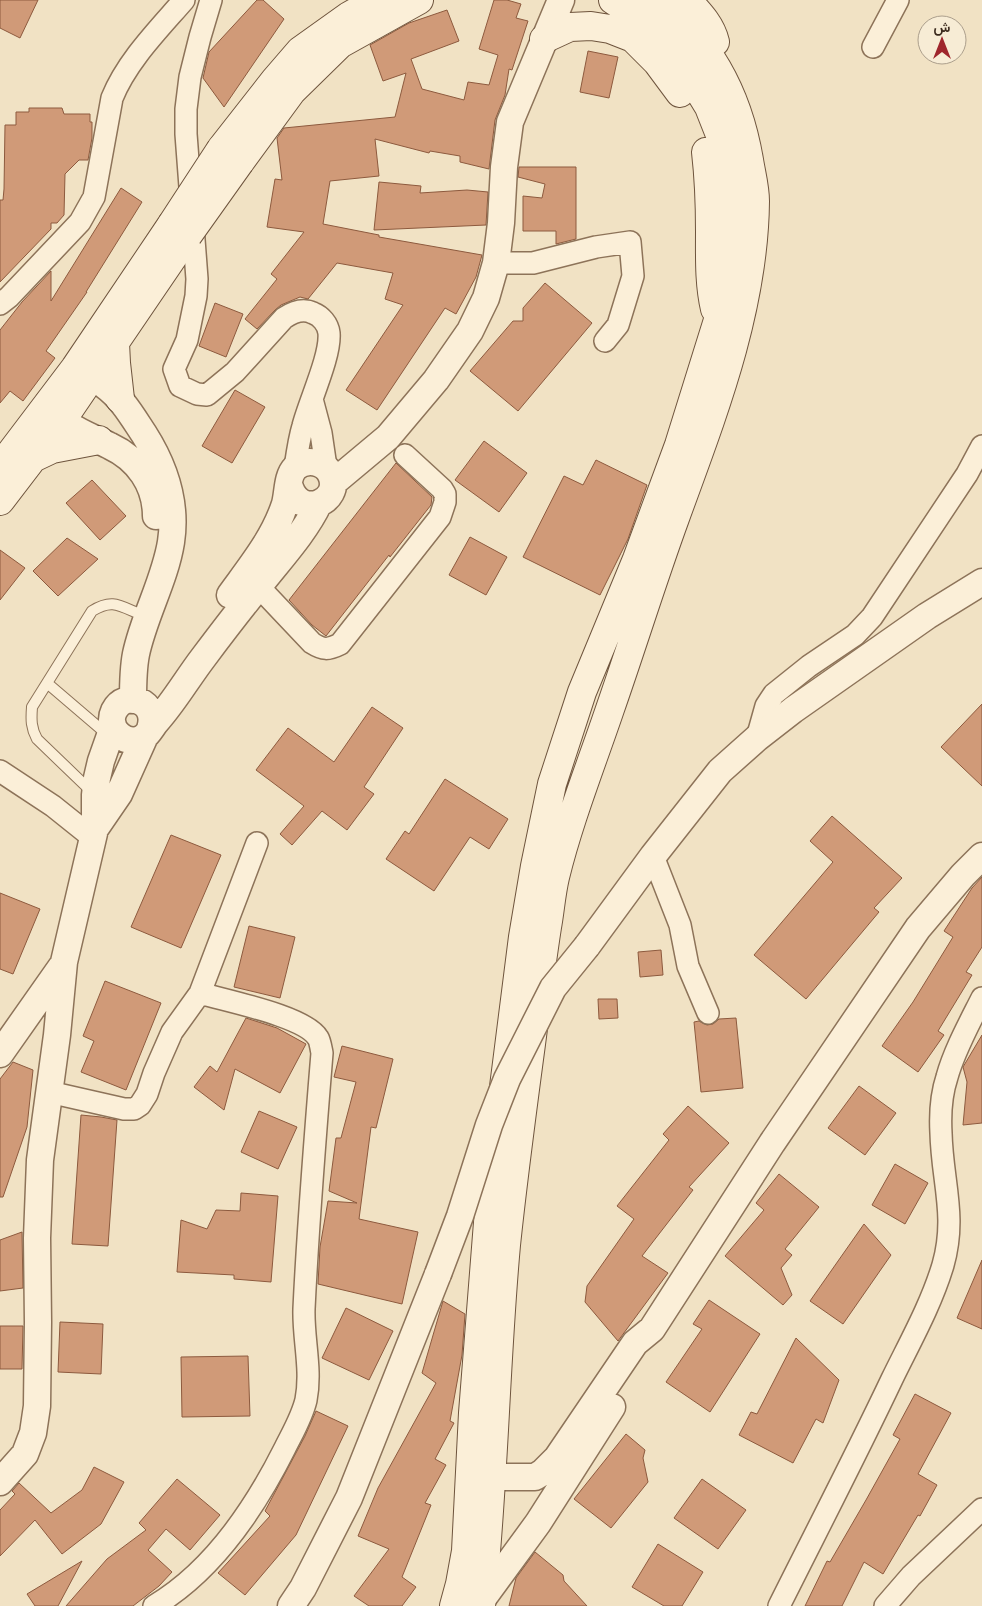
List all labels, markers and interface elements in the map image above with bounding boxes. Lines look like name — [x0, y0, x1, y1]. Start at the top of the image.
north arrow — [917, 15, 967, 65]
text: ش — [934, 19, 951, 36]

